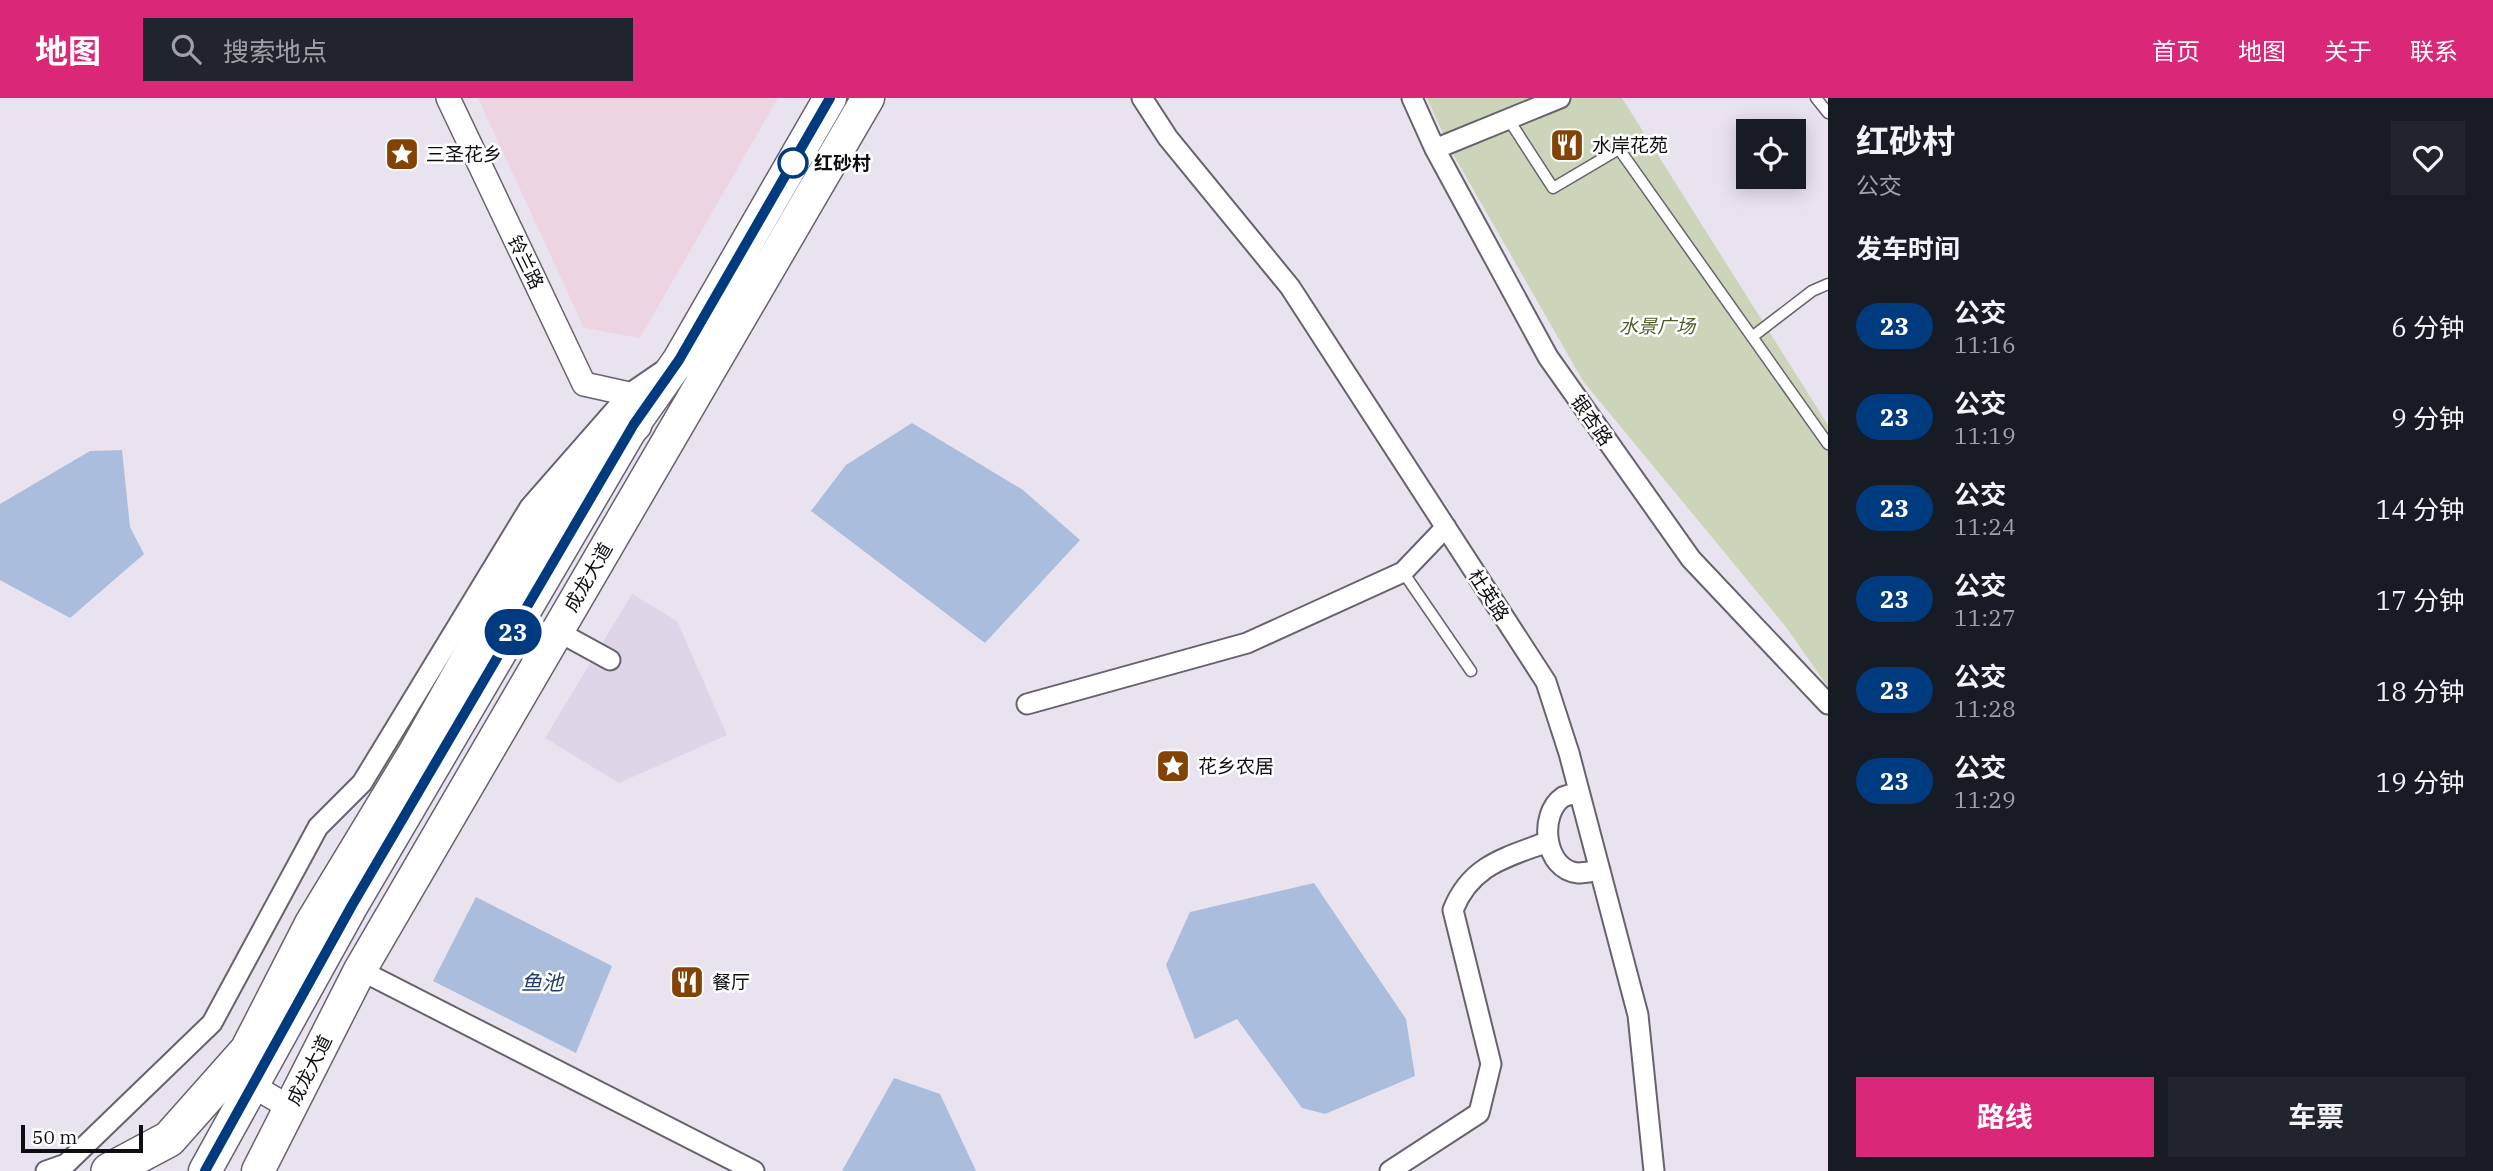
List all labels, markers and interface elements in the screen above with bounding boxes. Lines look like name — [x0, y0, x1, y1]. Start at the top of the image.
search box — [143, 18, 633, 81]
text: 地图 — [35, 29, 101, 72]
icon: search — [167, 30, 205, 68]
text: 搜索地点 — [223, 34, 327, 68]
text: 首页 — [2152, 35, 2200, 67]
text: 地图 — [2238, 35, 2286, 67]
text: 关于 — [2324, 35, 2372, 67]
text: 联系 — [2410, 35, 2458, 67]
map controls — [1736, 119, 1806, 189]
button: locate — [1736, 119, 1806, 189]
text: 红砂村 — [1856, 119, 1955, 162]
button: heart — [2391, 121, 2465, 195]
restaurant icon: 水岸花苑 — [1548, 126, 1586, 164]
place label: 水岸花苑 — [1592, 133, 1668, 157]
place icon: 三圣花乡 — [383, 135, 421, 173]
place label: 三圣花乡 — [426, 142, 502, 166]
marker: 红砂村 — [778, 148, 808, 178]
place label: 红砂村 — [814, 151, 871, 175]
text: 公交 — [1856, 170, 1902, 200]
street label: 铃兰路 — [503, 231, 549, 293]
text: 发车时间 — [1856, 231, 1960, 265]
text: 公交 — [1954, 295, 2006, 329]
text: 23 — [1880, 310, 1909, 342]
text: 6 分钟 — [2391, 310, 2465, 344]
park label: 水景广场 — [1619, 314, 1697, 338]
text: 11:16 — [1954, 329, 2016, 359]
text: 公交 — [1954, 386, 2006, 420]
street label: 银杏路 — [1566, 390, 1618, 450]
text: 23 — [1880, 401, 1909, 433]
text: 9 分钟 — [2391, 401, 2465, 435]
text: 11:19 — [1954, 420, 2016, 450]
text: 公交 — [1954, 477, 2006, 511]
text: 23 — [1880, 492, 1909, 524]
text: 14 分钟 — [2376, 492, 2465, 526]
text: 11:24 — [1954, 511, 2016, 541]
street label: 成龙大道 — [559, 538, 617, 616]
street label: 杜英路 — [1463, 565, 1515, 625]
text: 公交 — [1954, 568, 2006, 602]
text: 23 — [1880, 583, 1909, 615]
text: 17 分钟 — [2376, 583, 2465, 617]
text: 11:27 — [1954, 602, 2016, 632]
line badge: 23 — [482, 609, 544, 655]
text: 23 — [499, 616, 527, 648]
text: 公交 — [1954, 659, 2006, 693]
text: 23 — [1880, 674, 1909, 706]
text: 18 分钟 — [2376, 674, 2465, 708]
text: 11:28 — [1954, 693, 2016, 723]
place icon: 花乡农居 — [1154, 747, 1192, 785]
text: 公交 — [1954, 750, 2006, 784]
place label: 花乡农居 — [1198, 754, 1274, 778]
text: 23 — [1880, 765, 1909, 797]
text: 19 分钟 — [2376, 765, 2465, 799]
text: 11:29 — [1954, 784, 2016, 814]
restaurant icon: 餐厅 — [668, 963, 706, 1001]
water label: 鱼池 — [521, 968, 565, 996]
place label: 餐厅 — [712, 970, 750, 994]
street label: 成龙大道 — [281, 1031, 337, 1109]
button: 路线 — [1856, 1077, 2154, 1157]
button: 车票 — [2168, 1077, 2465, 1157]
scale bar — [21, 1122, 144, 1154]
text: 50 m — [32, 1125, 77, 1149]

